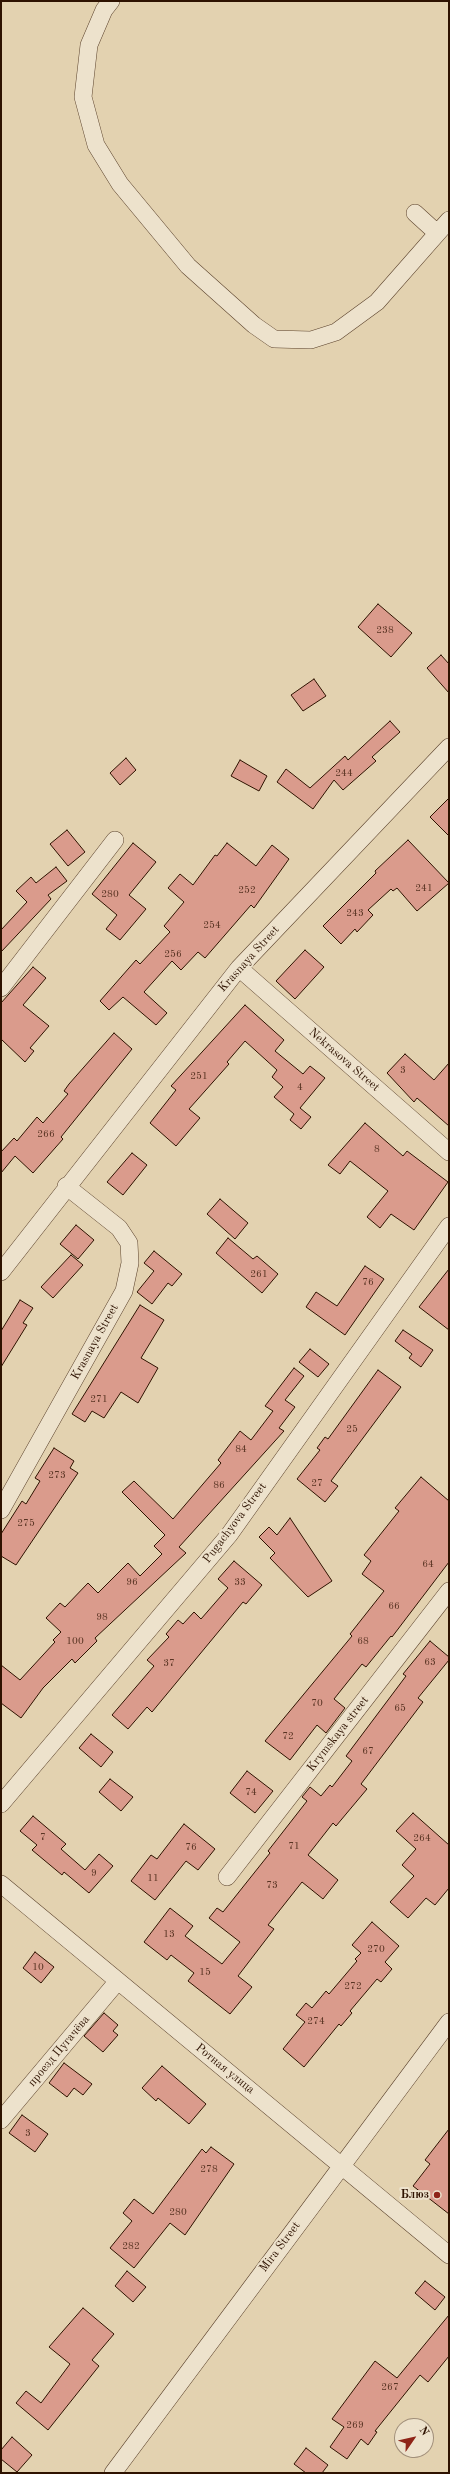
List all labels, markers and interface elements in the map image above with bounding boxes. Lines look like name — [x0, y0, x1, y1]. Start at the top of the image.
house number: 238 — [376, 624, 394, 636]
house number: 244 — [335, 767, 353, 779]
house number: 241 — [415, 882, 433, 894]
house number: 252 — [238, 884, 256, 896]
house number: 280 — [101, 888, 119, 900]
house number: 243 — [346, 907, 364, 919]
house number: 254 — [203, 919, 221, 931]
street label: Krasnaya Street — [215, 923, 283, 995]
house number: 256 — [164, 948, 182, 960]
street label: Nekrasova Street — [305, 1025, 383, 1095]
house number: 3 — [400, 1064, 406, 1076]
house number: 251 — [190, 1070, 208, 1082]
house number: 4 — [297, 1081, 303, 1093]
house number: 266 — [37, 1128, 55, 1140]
house number: 8 — [374, 1143, 380, 1155]
house number: 261 — [250, 1268, 268, 1280]
house number: 76 — [362, 1276, 374, 1288]
street label: Krasnaya Street — [68, 1302, 122, 1382]
house number: 271 — [90, 1393, 108, 1405]
house number: 25 — [346, 1423, 358, 1435]
house number: 84 — [235, 1443, 247, 1455]
house number: 273 — [48, 1469, 66, 1481]
house number: 27 — [311, 1477, 323, 1489]
house number: 86 — [213, 1479, 225, 1491]
street label: Pugachyova Street — [200, 1480, 270, 1566]
house number: 275 — [17, 1517, 35, 1529]
house number: 64 — [422, 1558, 434, 1570]
house number: 96 — [126, 1576, 138, 1588]
house number: 33 — [234, 1576, 246, 1588]
house number: 66 — [388, 1600, 400, 1612]
house number: 98 — [96, 1611, 108, 1623]
house number: 100 — [66, 1635, 84, 1647]
house number: 68 — [357, 1635, 369, 1647]
house number: 63 — [424, 1656, 436, 1668]
house number: 37 — [163, 1657, 175, 1669]
street label: Krymskaya street — [304, 1693, 372, 1775]
house number: 70 — [311, 1697, 323, 1709]
house number: 65 — [394, 1702, 406, 1714]
house number: 72 — [282, 1730, 294, 1742]
house number: 67 — [362, 1745, 374, 1757]
house number: 74 — [245, 1786, 257, 1798]
house number: 7 — [40, 1831, 46, 1843]
house number: 264 — [413, 1832, 431, 1844]
house number: 71 — [288, 1840, 300, 1852]
house number: 76 — [185, 1841, 197, 1853]
house number: 9 — [91, 1867, 97, 1879]
house number: 11 — [147, 1872, 159, 1884]
house number: 73 — [266, 1879, 278, 1891]
house number: 13 — [163, 1928, 175, 1940]
house number: 270 — [367, 1943, 385, 1955]
house number: 10 — [32, 1961, 44, 1973]
house number: 15 — [199, 1966, 211, 1978]
house number: 272 — [344, 1980, 362, 1992]
street label: проезд Пугачёва — [25, 2012, 93, 2090]
house number: 274 — [307, 2015, 325, 2027]
street label: Ротная улица — [193, 2041, 257, 2097]
house number: 3 — [25, 2127, 31, 2139]
house number: 278 — [200, 2163, 218, 2175]
place label: Блюз — [401, 2188, 429, 2202]
marker: Блюз — [432, 2190, 442, 2200]
house number: 280 — [169, 2206, 187, 2218]
street label: Mira Street — [256, 2219, 304, 2275]
house number: 282 — [122, 2240, 140, 2252]
house number: 267 — [381, 2381, 399, 2393]
north arrow — [394, 2418, 434, 2458]
house number: 269 — [346, 2419, 364, 2431]
text: N — [417, 2425, 430, 2438]

